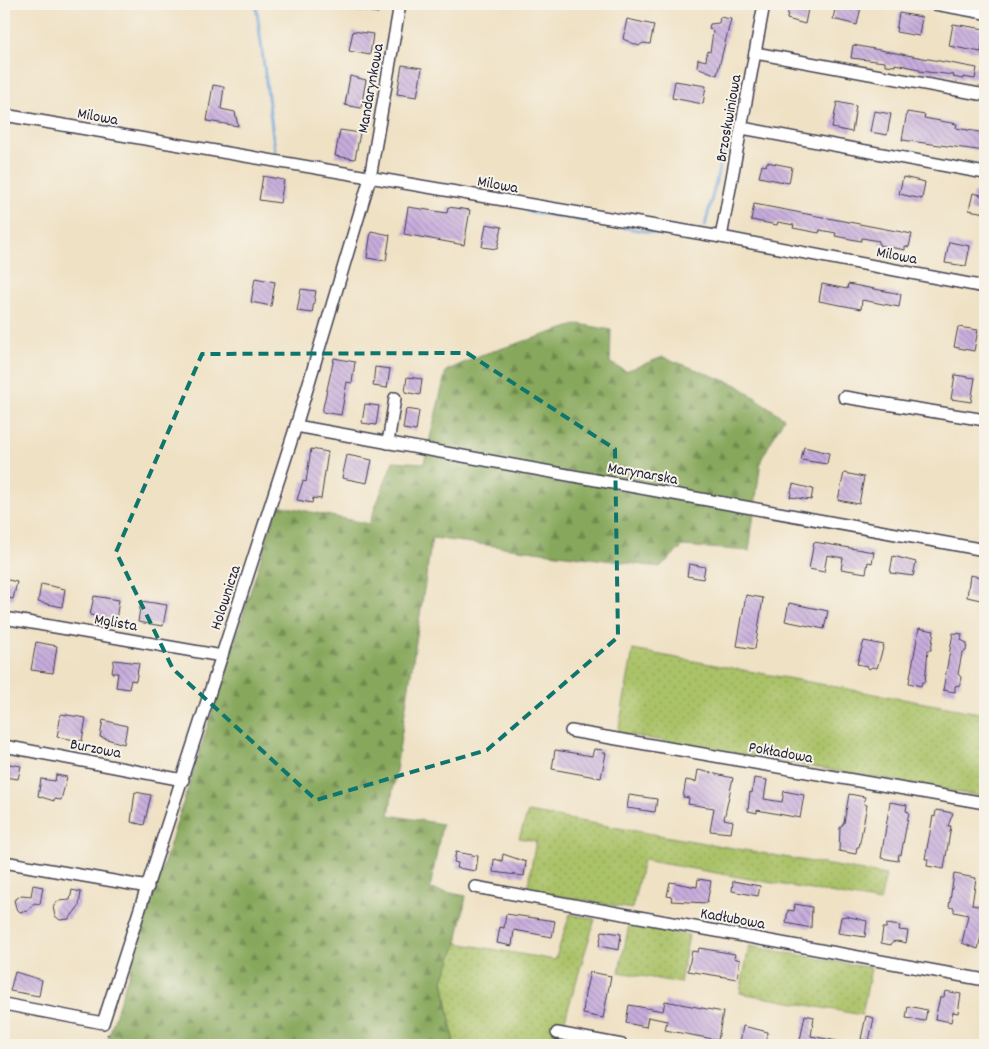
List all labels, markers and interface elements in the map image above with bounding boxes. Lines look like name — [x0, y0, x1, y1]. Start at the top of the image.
street label: Mandarynkowa — [352, 41, 391, 135]
street label: Brzoskwiniowa — [710, 72, 749, 164]
street label: Milowa — [75, 103, 120, 132]
street label: Milowa — [475, 171, 520, 200]
street label: Milowa — [874, 241, 919, 272]
street label: Marynarska — [606, 457, 680, 492]
street label: Holownicza — [205, 562, 248, 633]
street label: Mglista — [92, 608, 139, 639]
street label: Burzowa — [68, 733, 123, 766]
street label: Pokładowa — [747, 736, 815, 771]
street label: Kadłubowa — [698, 902, 767, 937]

